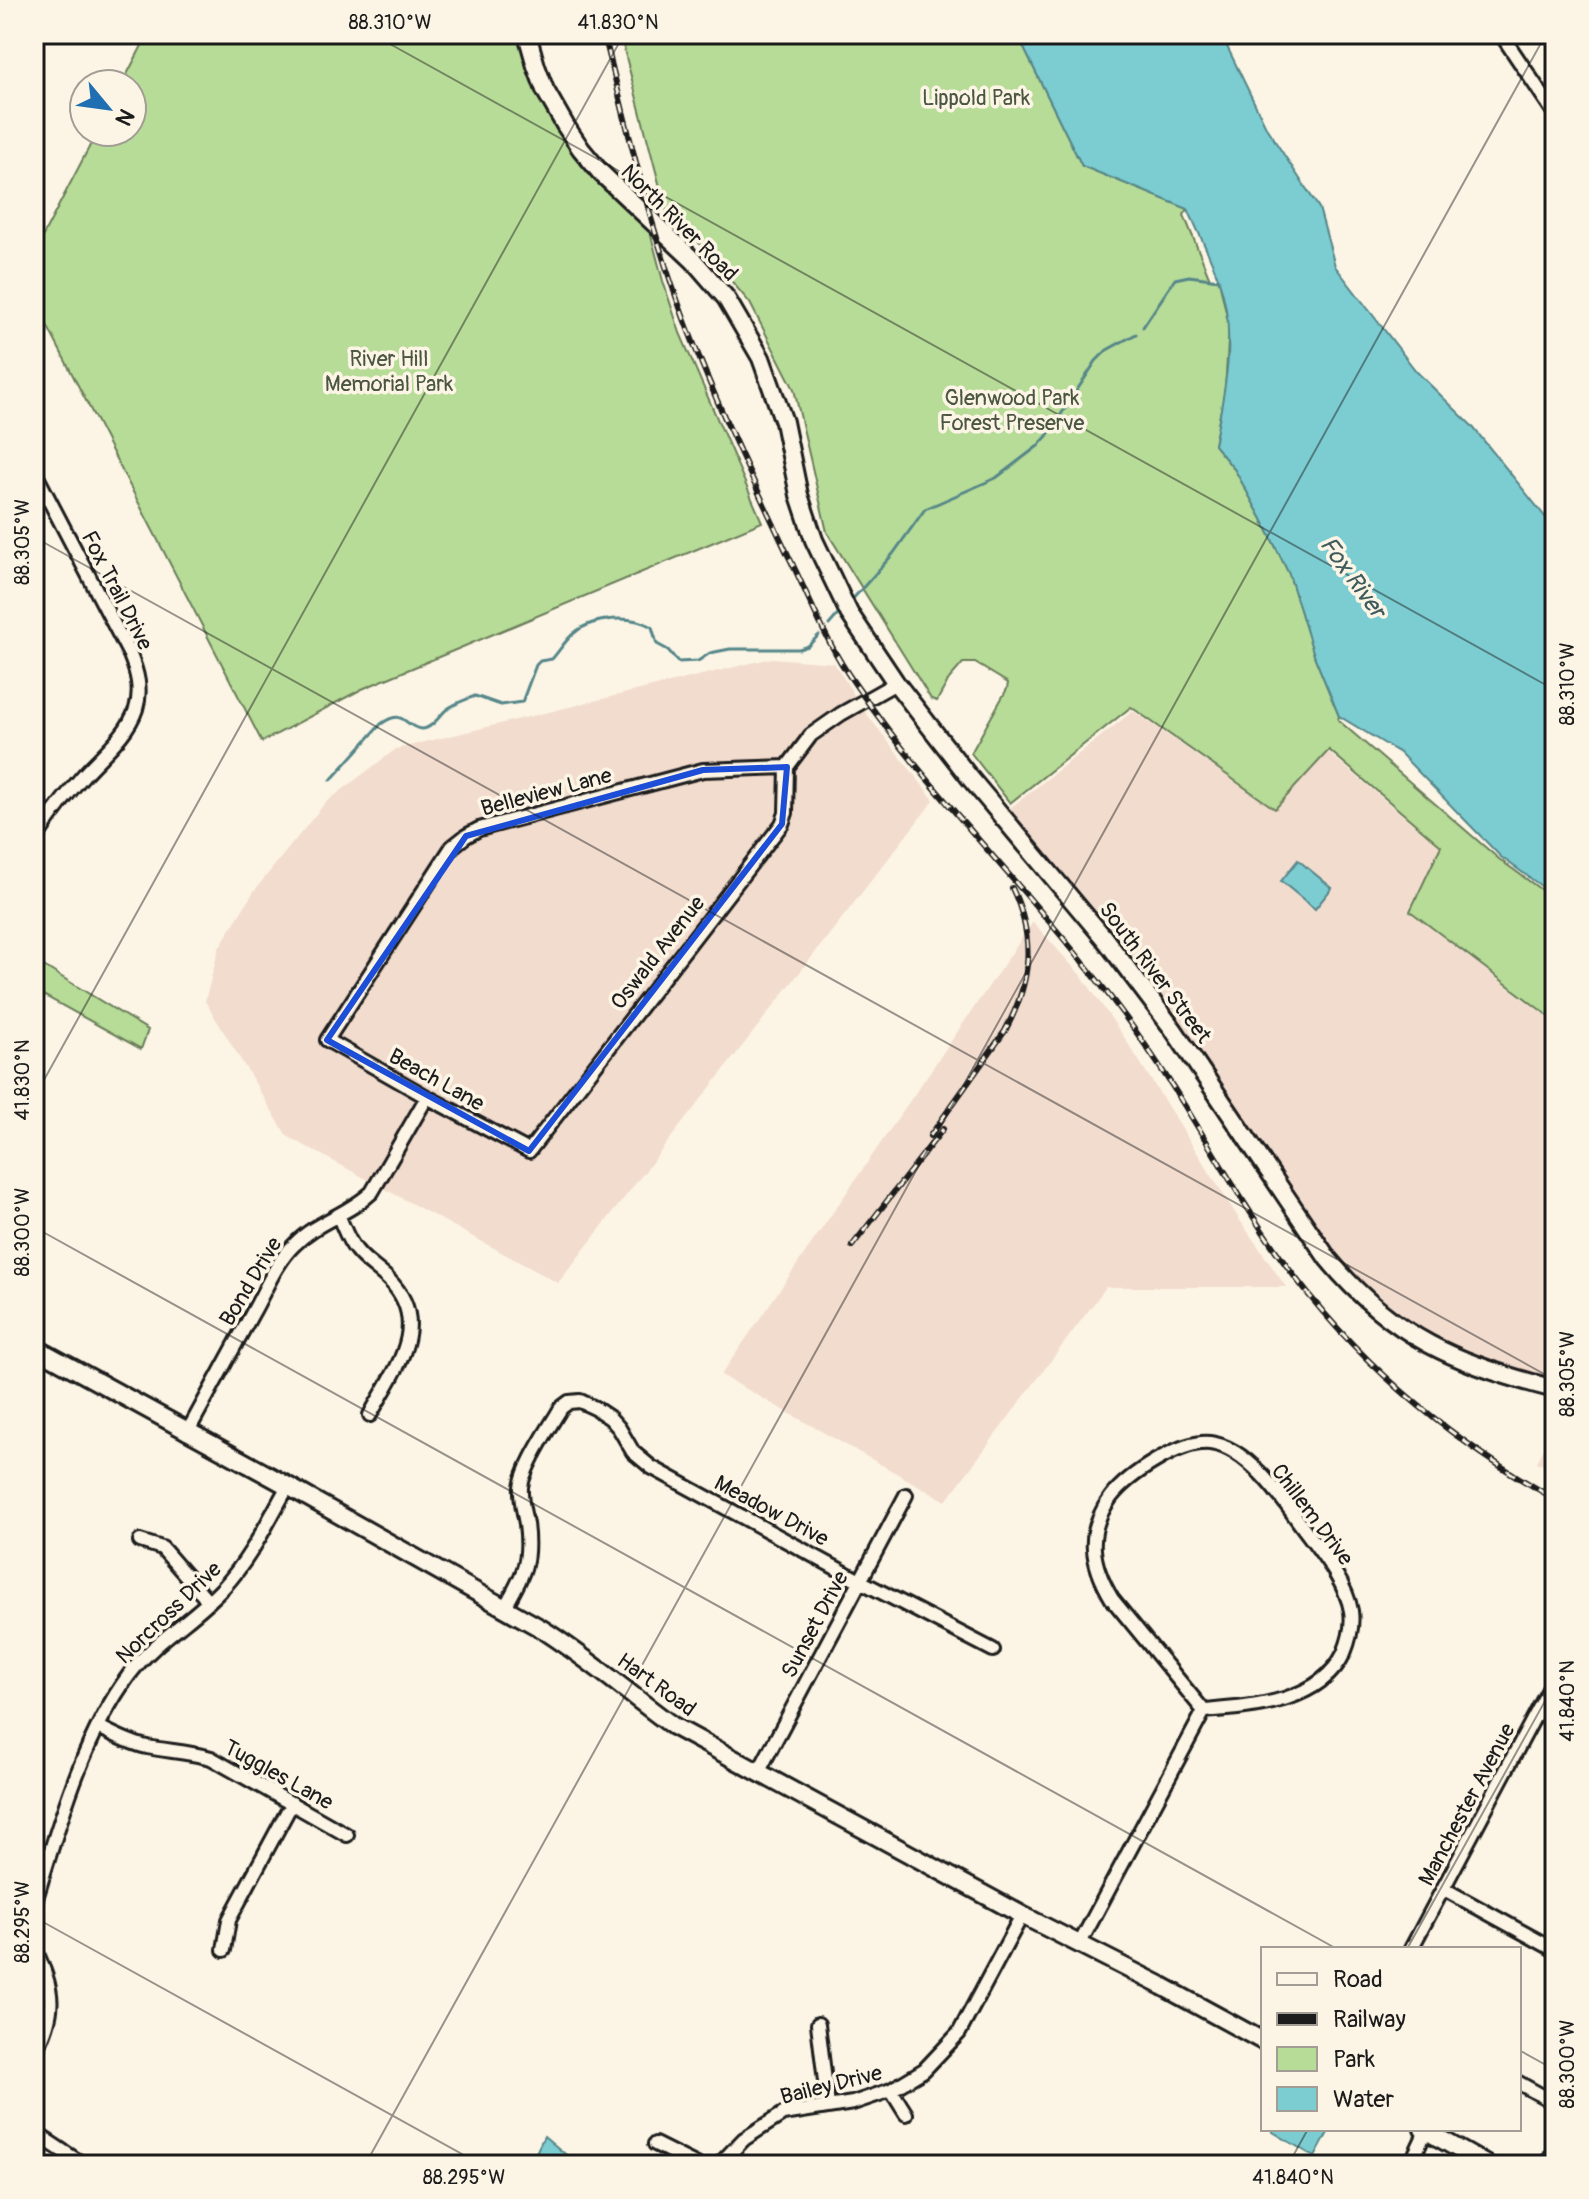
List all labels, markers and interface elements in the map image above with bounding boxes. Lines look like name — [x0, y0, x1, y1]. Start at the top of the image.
text: 88.310°W — [348, 10, 432, 35]
text: 41.830°N — [578, 10, 658, 35]
north arrow — [68, 68, 148, 148]
park label: Lippold Park — [922, 84, 1030, 112]
text: N — [109, 104, 140, 131]
street label: North River Road — [615, 158, 744, 287]
park label: River Hill Memorial Park — [325, 345, 453, 398]
park label: Glenwood Park Forest Preserve — [940, 384, 1085, 437]
text: 88.305°W — [10, 499, 35, 585]
street label: Fox Trail Drive — [75, 526, 159, 655]
water label: Fox River — [1313, 531, 1394, 626]
text: 88.310°W — [1555, 642, 1580, 726]
street label: Belleview Lane — [478, 761, 615, 823]
street label: Oswald Avenue — [604, 890, 711, 1015]
street label: South River Street — [1093, 896, 1218, 1049]
text: 41.830°N — [10, 1040, 35, 1120]
street label: Beach Lane — [384, 1042, 489, 1118]
text: 88.300°W — [10, 1188, 35, 1276]
street label: Bond Drive — [213, 1232, 288, 1331]
text: 88.305°W — [1555, 1331, 1580, 1417]
street label: Chillem Drive — [1265, 1458, 1360, 1571]
street label: Meadow Drive — [710, 1469, 834, 1553]
street label: Norcross Drive — [110, 1555, 228, 1670]
street label: Sunset Drive — [775, 1566, 855, 1683]
street label: Hart Road — [611, 1647, 702, 1723]
text: 41.840°N — [1555, 1660, 1580, 1742]
street label: Manchester Avenue — [1412, 1718, 1522, 1891]
street label: Tuggles Lane — [219, 1733, 338, 1816]
text: 88.295°W — [10, 1881, 35, 1963]
legend — [1261, 1947, 1521, 2131]
text: Road — [1333, 1965, 1383, 1994]
text: Railway — [1333, 2005, 1406, 2034]
text: 88.300°W — [1555, 2020, 1580, 2108]
text: Park — [1333, 2045, 1375, 2074]
street label: Bailey Drive — [777, 2059, 885, 2111]
text: Water — [1333, 2085, 1394, 2114]
text: 88.295°W — [423, 2165, 505, 2190]
text: 41.840°N — [1252, 2165, 1334, 2190]

